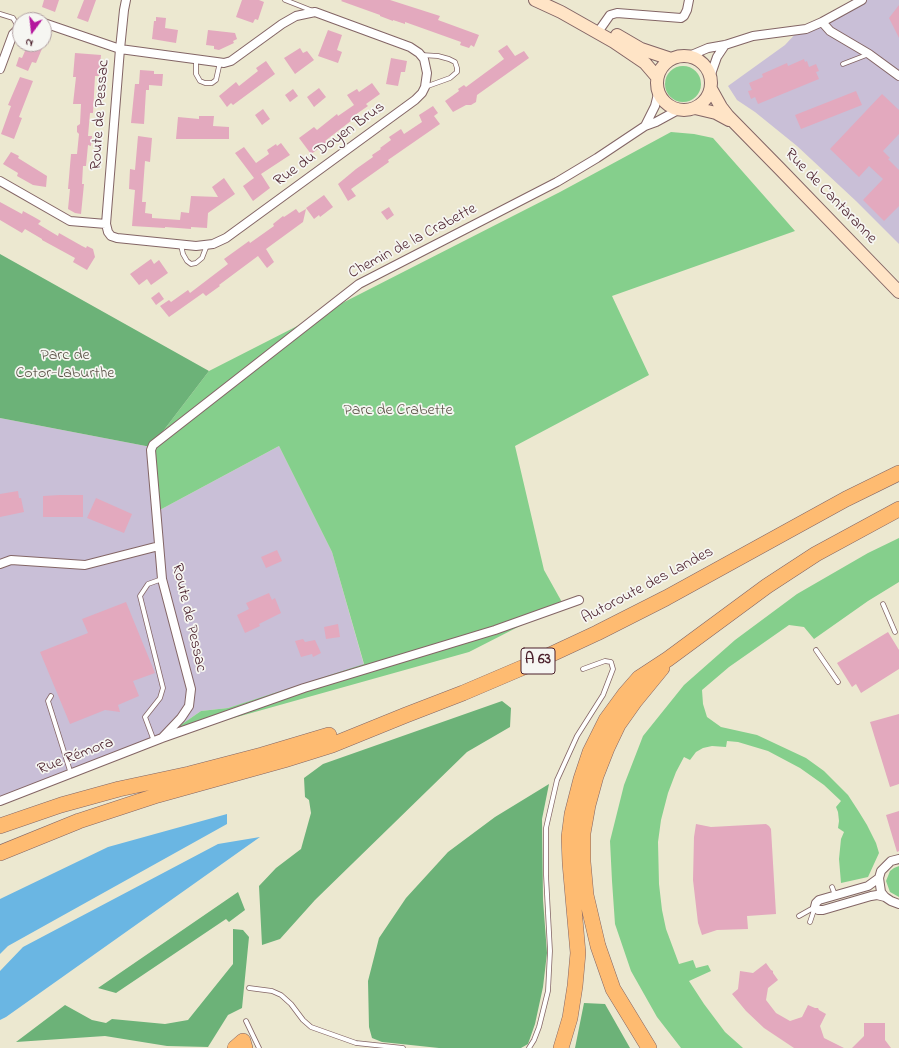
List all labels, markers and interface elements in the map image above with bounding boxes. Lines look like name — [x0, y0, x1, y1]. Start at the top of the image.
north arrow — [12, 12, 52, 52]
text: N — [23, 34, 35, 51]
street label: Route de Pessac — [88, 59, 114, 171]
street label: Rue du Doyen Brus — [271, 98, 389, 192]
street label: Rue de Cantaranne — [780, 145, 880, 249]
street label: Chemin de la Crabette — [346, 200, 480, 284]
park label: Parc de Cotor-Laburthe — [16, 346, 114, 384]
park label: Parc de Crabette — [343, 401, 453, 421]
street label: Autoroute des Landes — [579, 543, 717, 629]
street label: Route de Pessac — [166, 562, 210, 674]
road number: A 63 — [521, 648, 555, 674]
street label: Rue Rémora — [35, 734, 117, 780]

